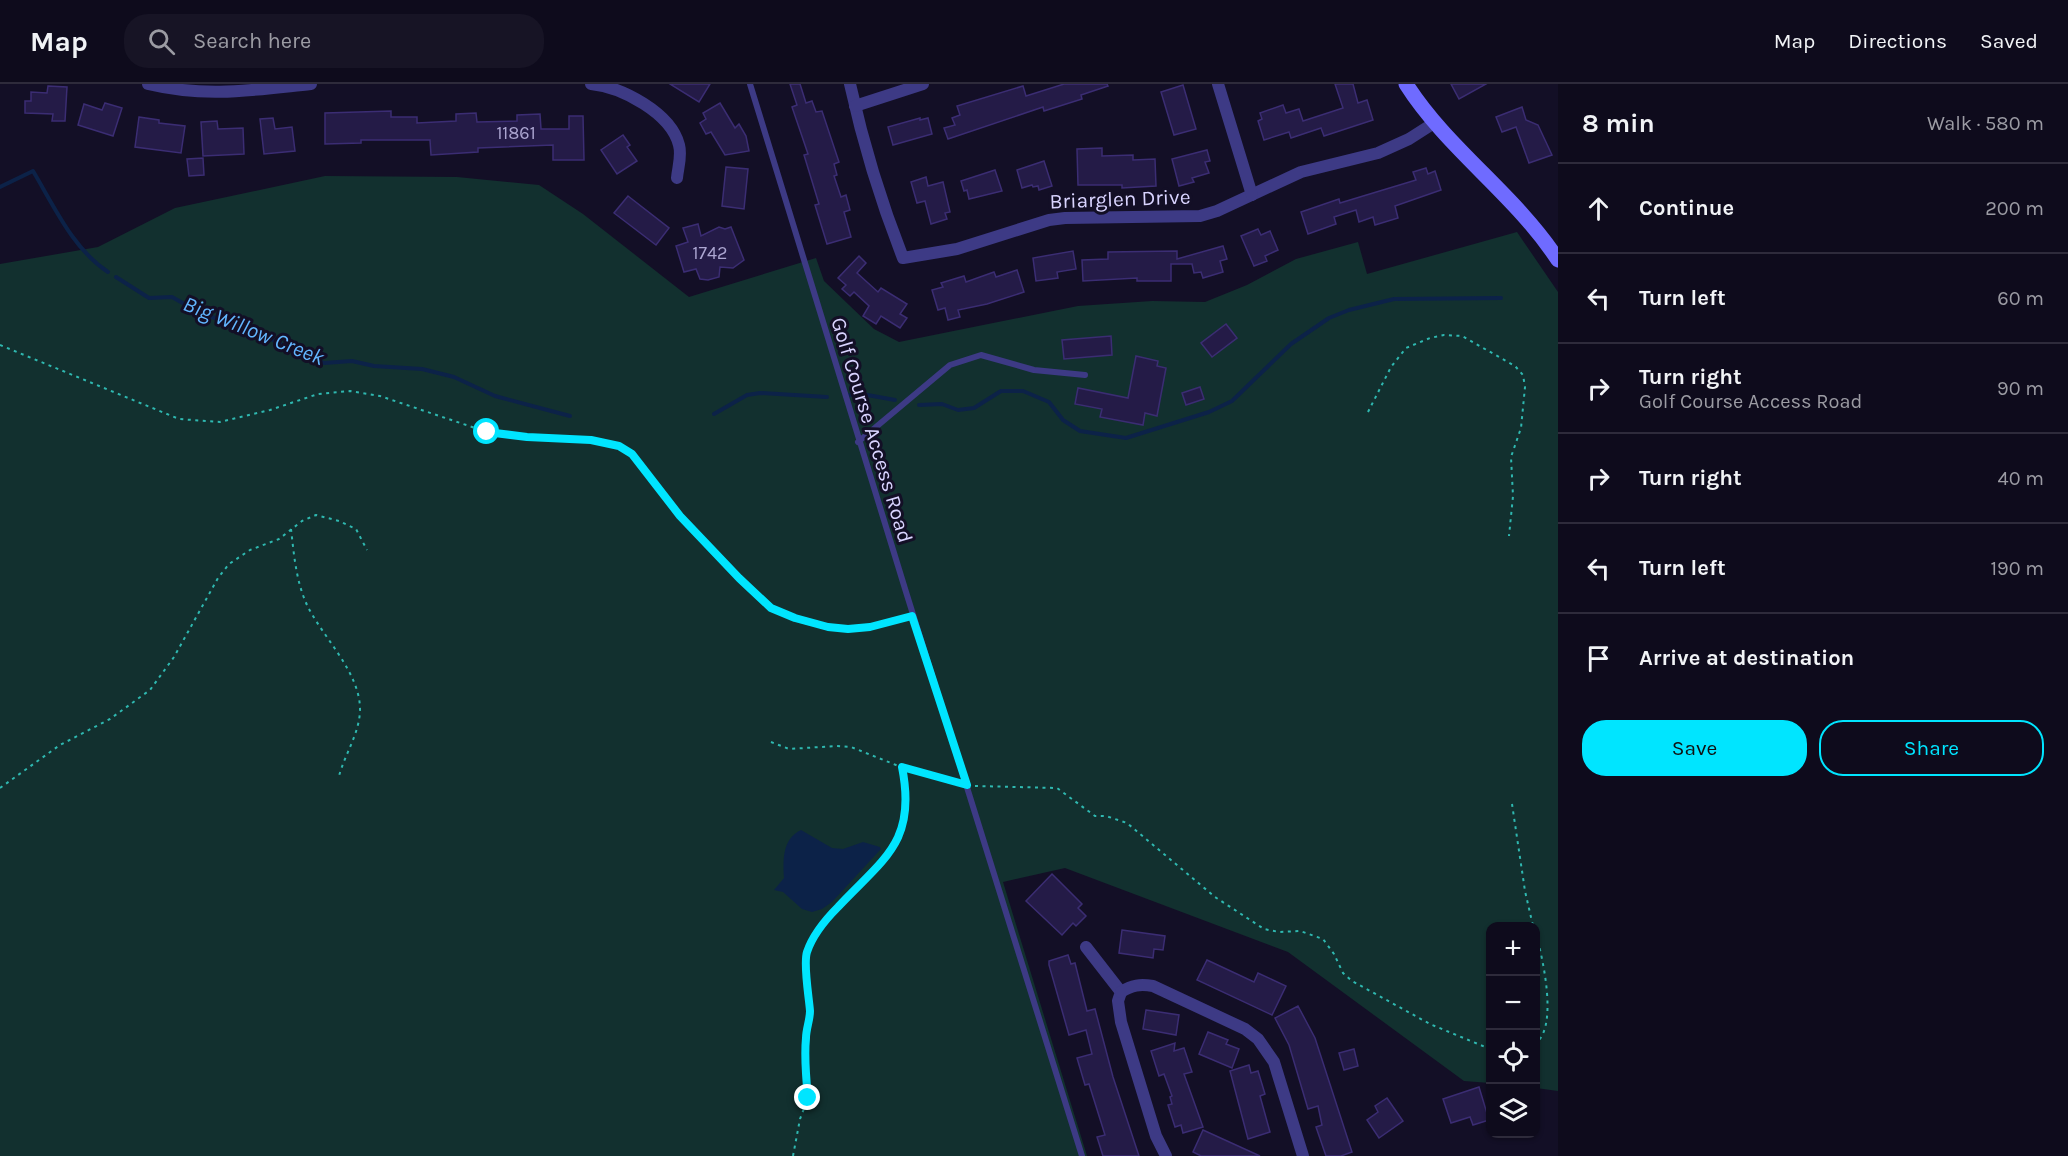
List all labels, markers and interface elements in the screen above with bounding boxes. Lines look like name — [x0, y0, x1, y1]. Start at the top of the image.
search box — [124, 14, 544, 68]
text: Map — [30, 25, 88, 58]
icon: search — [145, 25, 178, 58]
text: Search here — [193, 28, 311, 54]
text: Map — [1774, 29, 1815, 53]
text: Directions — [1848, 29, 1947, 53]
text: Saved — [1980, 29, 2038, 53]
text: 8 min — [1582, 108, 1655, 139]
text: Walk · 580 m — [1927, 112, 2044, 135]
house number: 11861 — [496, 122, 536, 144]
street label: Briarglen Drive — [1049, 185, 1191, 213]
icon: ahead — [1582, 192, 1615, 225]
text: Continue — [1639, 195, 1734, 221]
text: 200 m — [1985, 197, 2044, 220]
house number: 1742 — [693, 242, 727, 264]
icon: left — [1582, 282, 1615, 315]
text: Turn left — [1639, 285, 1726, 311]
text: 60 m — [1997, 287, 2044, 310]
water label: Big Willow Creek — [179, 291, 329, 371]
street label: Golf Course Access Road — [826, 314, 918, 546]
text: Turn right — [1639, 364, 1742, 390]
icon: right — [1582, 372, 1615, 405]
text: 90 m — [1997, 377, 2044, 400]
text: Golf Course Access Road — [1639, 390, 1862, 413]
route start — [473, 418, 499, 444]
icon: right — [1582, 462, 1615, 495]
text: Turn right — [1639, 465, 1742, 491]
text: 40 m — [1998, 467, 2044, 490]
icon: left — [1582, 552, 1615, 585]
text: Turn left — [1639, 555, 1726, 581]
text: 190 m — [1990, 557, 2044, 580]
icon: arrive — [1582, 642, 1615, 675]
text: Arrive at destination — [1639, 645, 1854, 671]
button: Save — [1582, 720, 1807, 776]
button: Share — [1819, 720, 2044, 776]
map controls — [1486, 922, 1540, 1138]
button: + — [1486, 922, 1540, 976]
button: − — [1486, 976, 1540, 1030]
button: locate — [1486, 1030, 1540, 1084]
route end — [794, 1084, 820, 1110]
button: layers — [1486, 1084, 1540, 1138]

